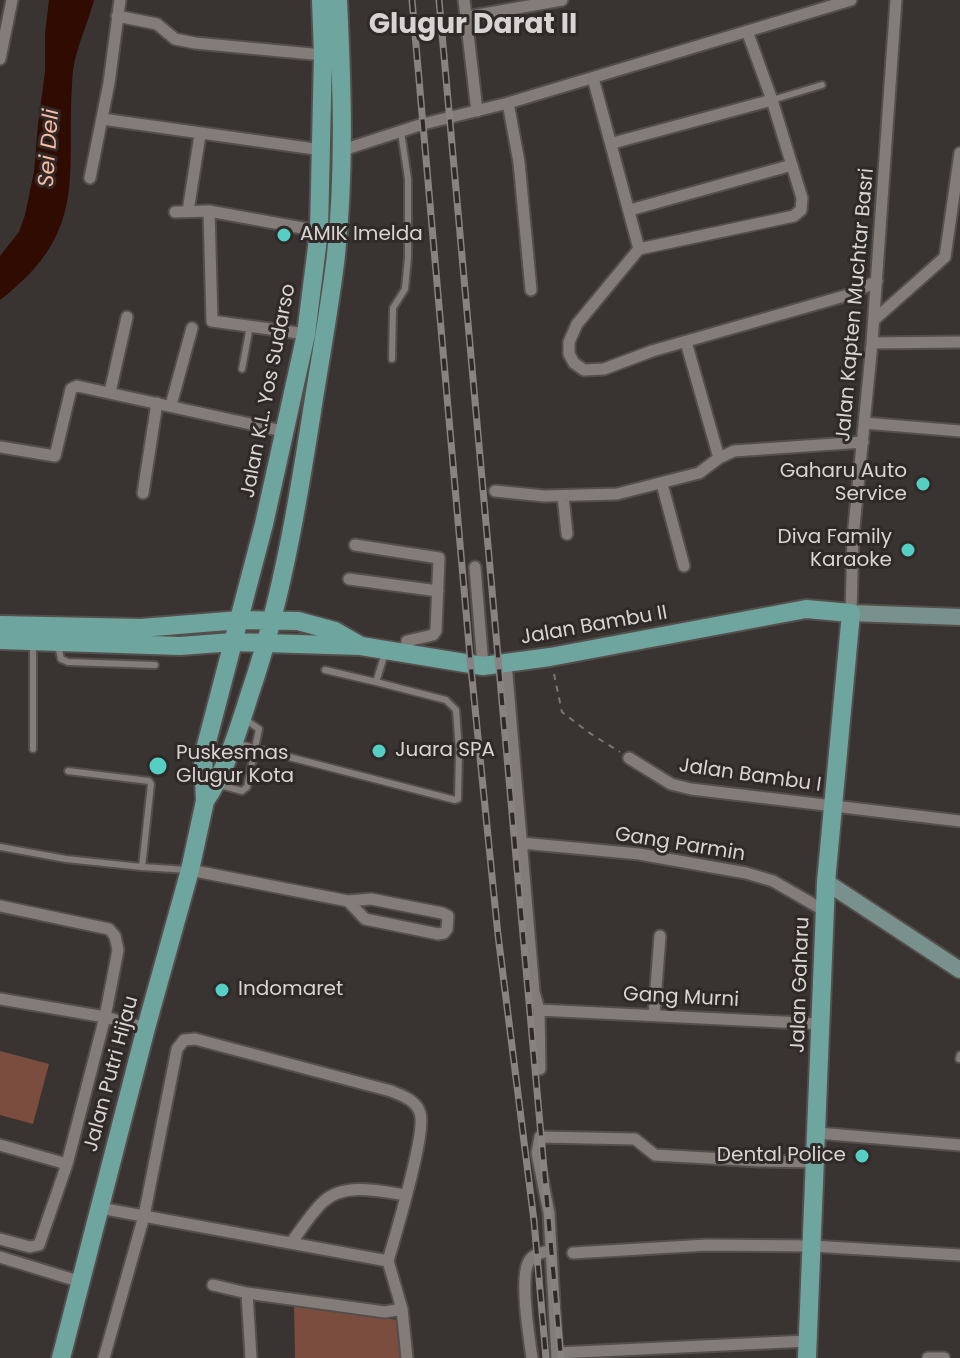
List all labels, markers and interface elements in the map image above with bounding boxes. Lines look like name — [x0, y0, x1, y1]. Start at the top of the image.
district label: Glugur Darat II — [369, 9, 577, 43]
water label: Sei Deli — [34, 108, 66, 188]
street label: Jalan Kapten Muchtar Basri — [832, 167, 880, 443]
place label: AMIK Imelda — [300, 223, 423, 247]
marker: AMIK Imelda — [275, 226, 293, 244]
street label: Jalan K.L. Yos Sudarso — [236, 282, 302, 500]
place label: Gaharu Auto Service — [780, 460, 907, 507]
marker: Gaharu Auto Service — [914, 475, 932, 493]
place label: Diva Family Karaoke — [778, 526, 892, 573]
marker: Diva Family Karaoke — [899, 541, 917, 559]
street label: Jalan Bambu II — [519, 601, 669, 651]
place label: Juara SPA — [395, 739, 495, 763]
place label: Puskesmas Glugur Kota — [176, 742, 294, 789]
marker: Juara SPA — [370, 742, 388, 760]
street label: Jalan Bambu I — [677, 754, 823, 798]
marker: Puskesmas Glugur Kota — [147, 755, 169, 777]
street label: Gang Parmin — [613, 823, 747, 867]
street label: Jalan Gaharu — [787, 916, 815, 1054]
place label: Indomaret — [238, 978, 343, 1002]
marker: Indomaret — [213, 981, 231, 999]
street label: Gang Murni — [622, 983, 740, 1013]
street label: Jalan Putri Hijau — [80, 994, 144, 1154]
place label: Dental Police — [717, 1144, 846, 1168]
marker: Dental Police — [853, 1147, 871, 1165]

